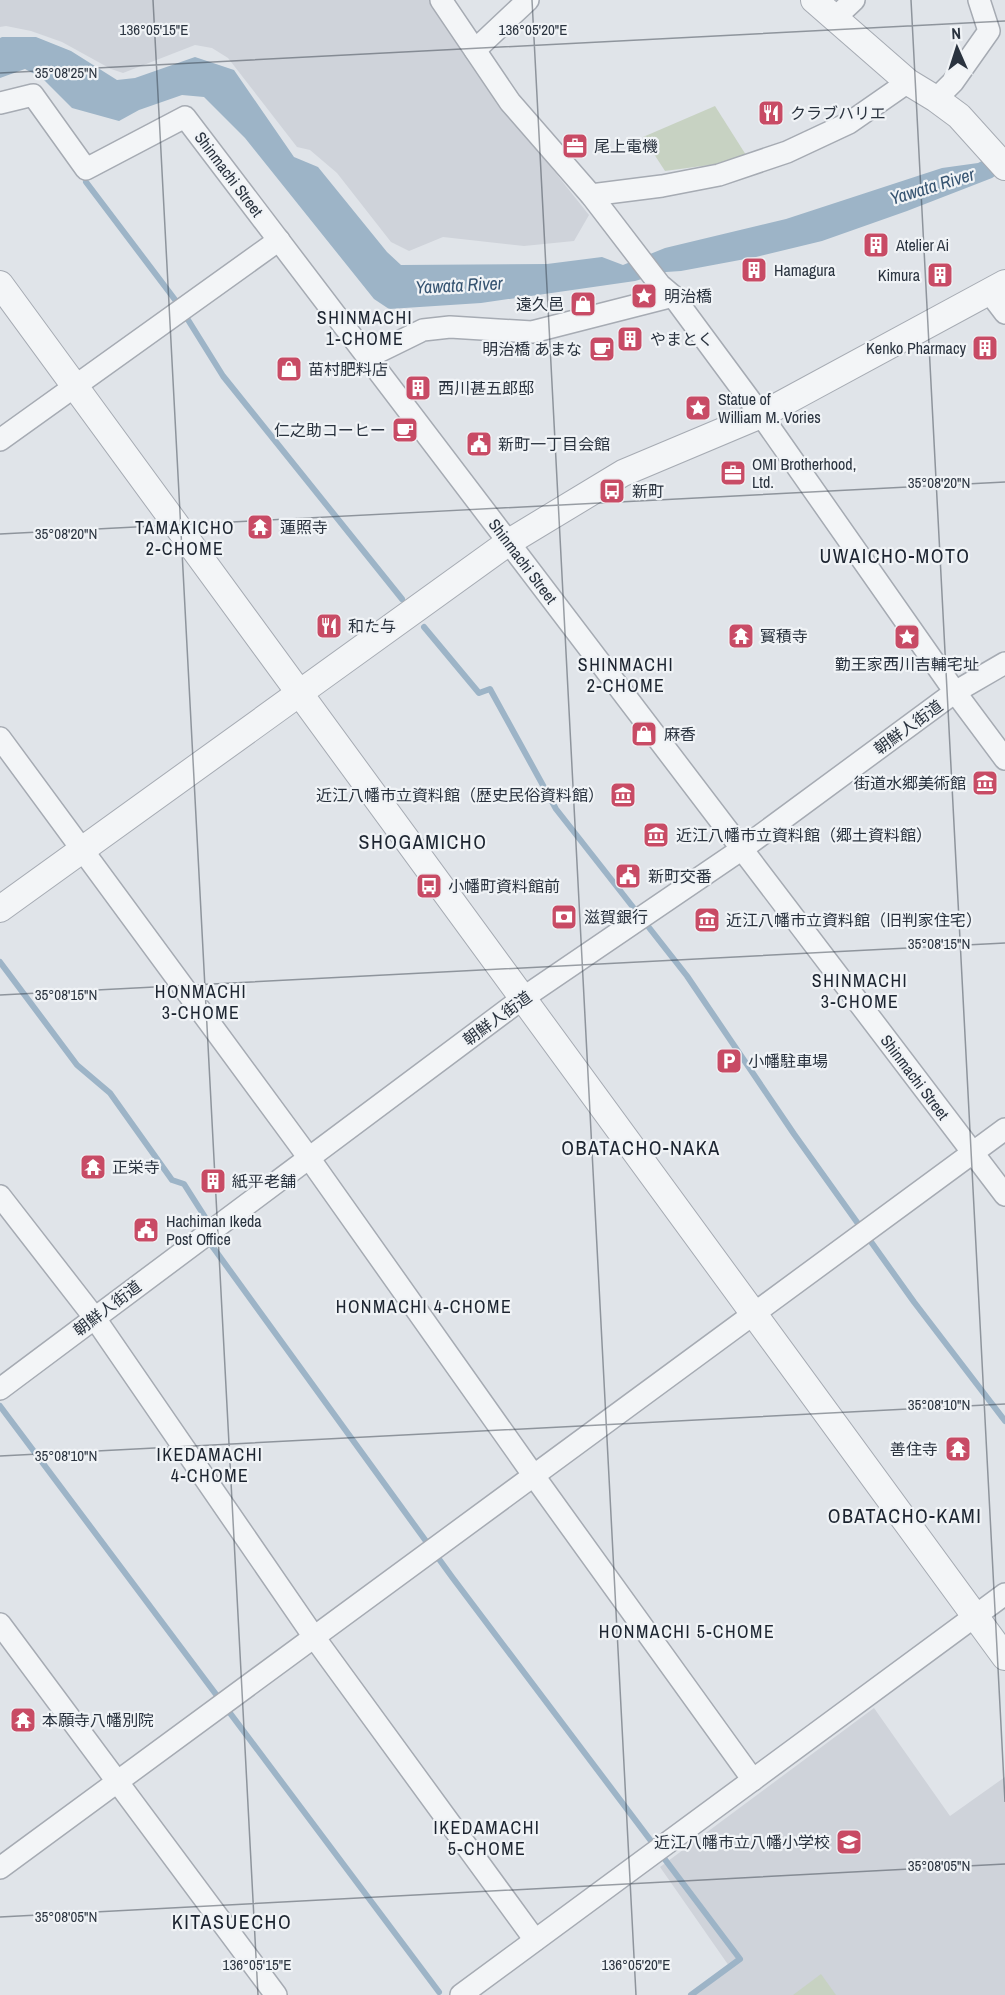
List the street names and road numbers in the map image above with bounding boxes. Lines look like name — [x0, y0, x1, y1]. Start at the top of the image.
street label: Shinmachi Street — [190, 127, 268, 221]
street label: Shinmachi Street — [484, 514, 562, 608]
street label: 朝鮮人街道 — [869, 695, 947, 759]
street label: 朝鮮人街道 — [458, 986, 536, 1050]
street label: Shinmachi Street — [876, 1030, 954, 1124]
street label: 朝鮮人街道 — [68, 1275, 146, 1341]

